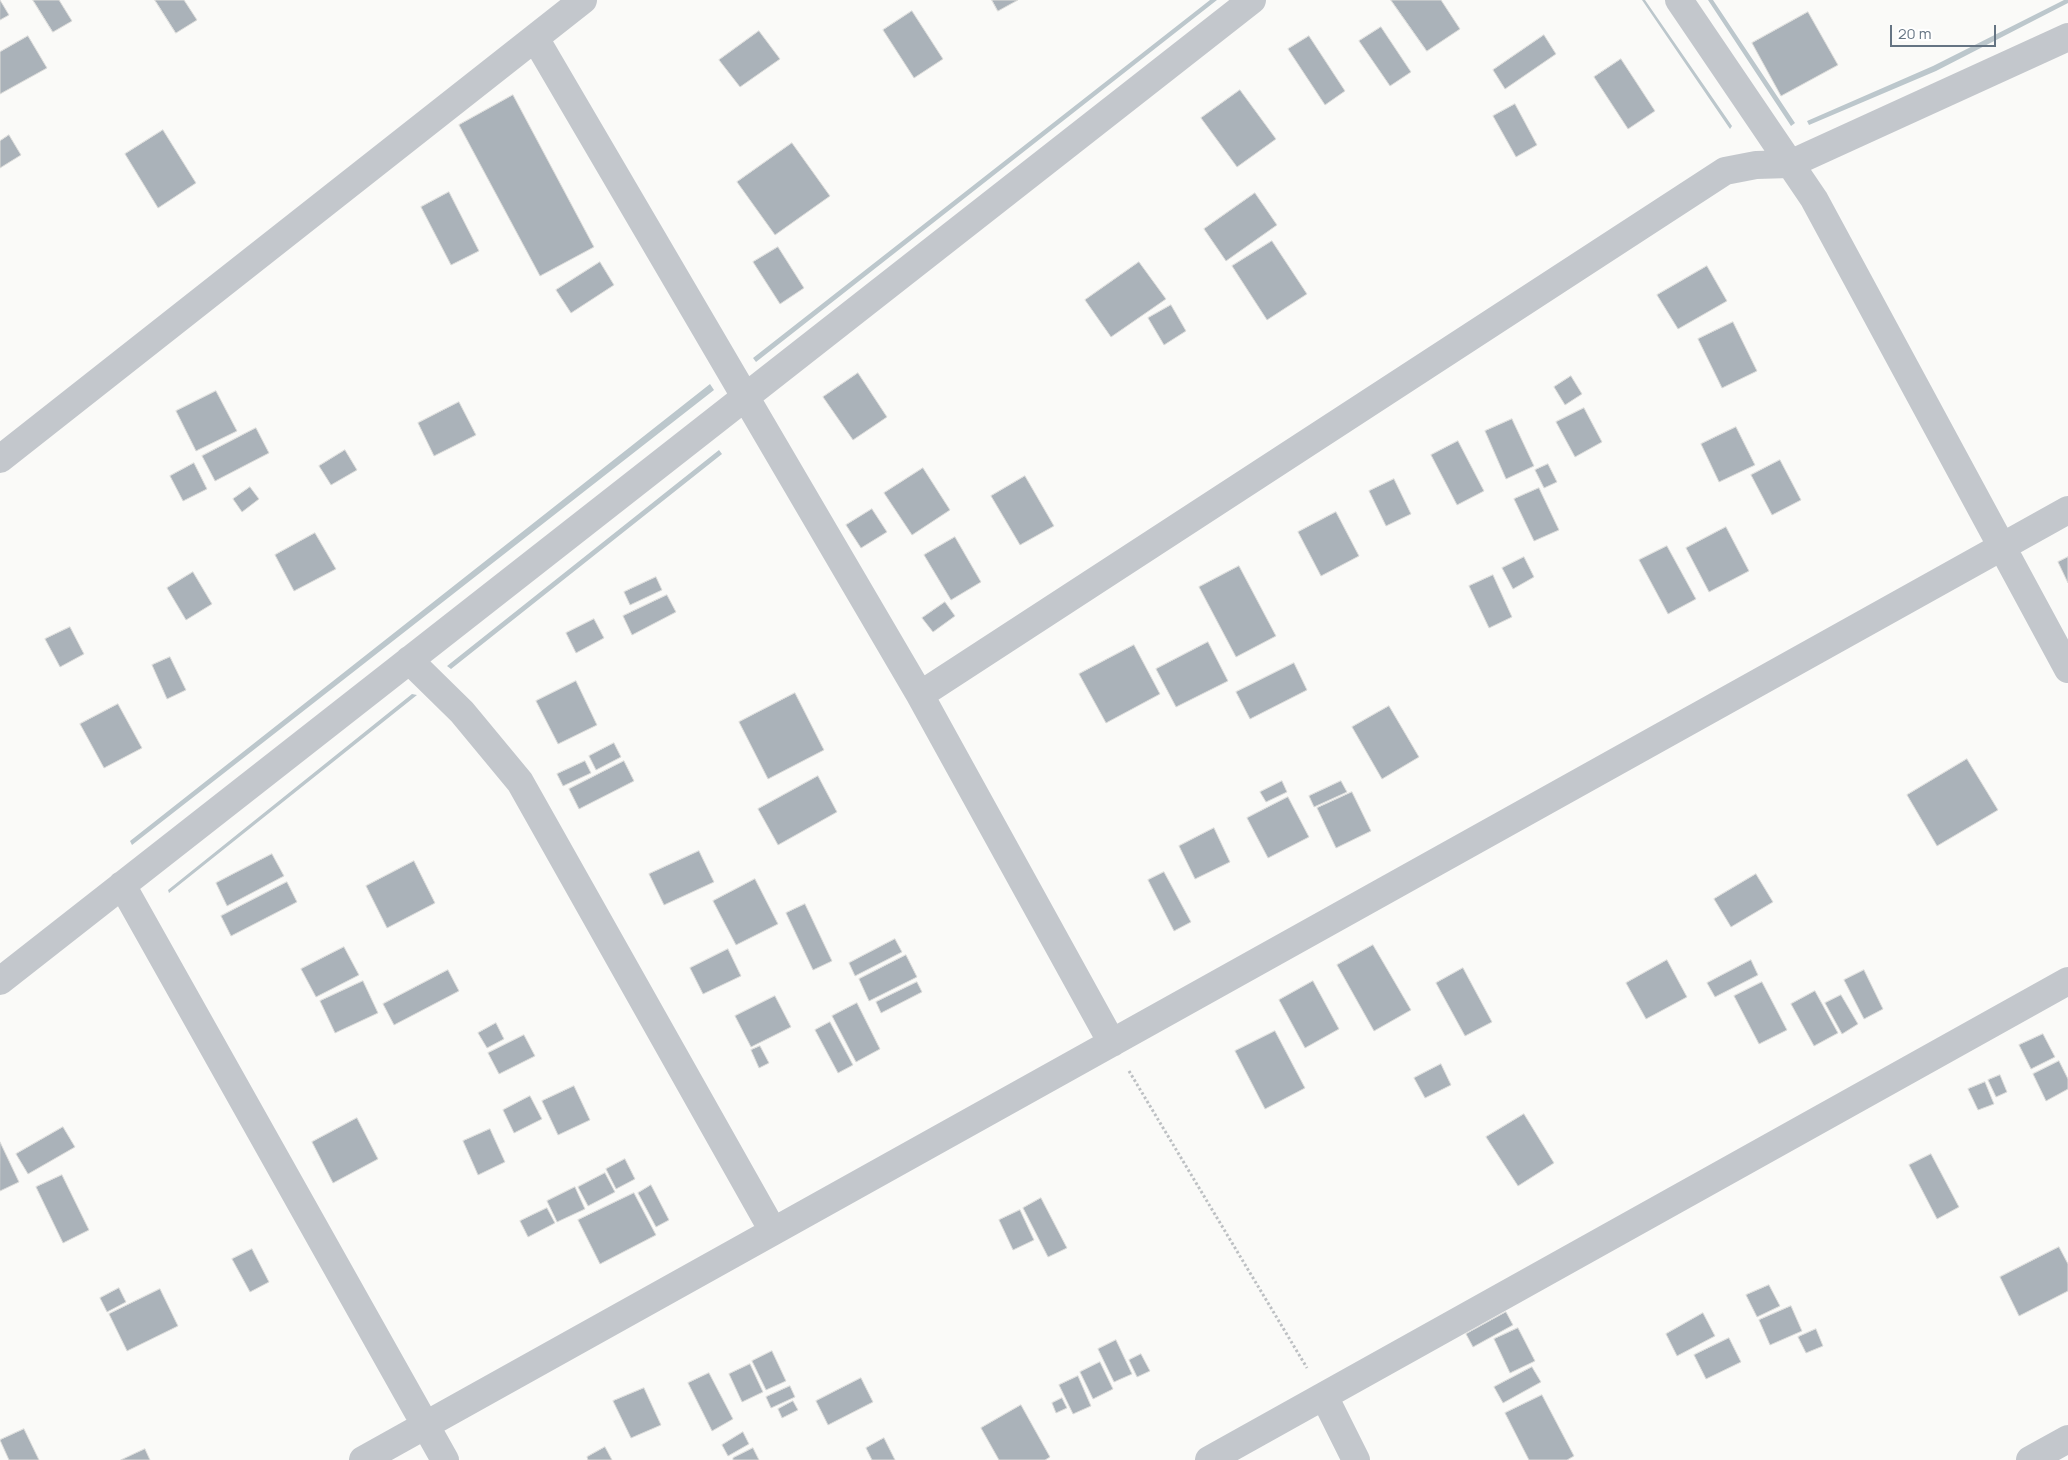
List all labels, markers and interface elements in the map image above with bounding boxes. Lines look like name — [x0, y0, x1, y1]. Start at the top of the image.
scale bar — [1893, 15, 1999, 47]
text: 20 m — [1898, 23, 1931, 44]

